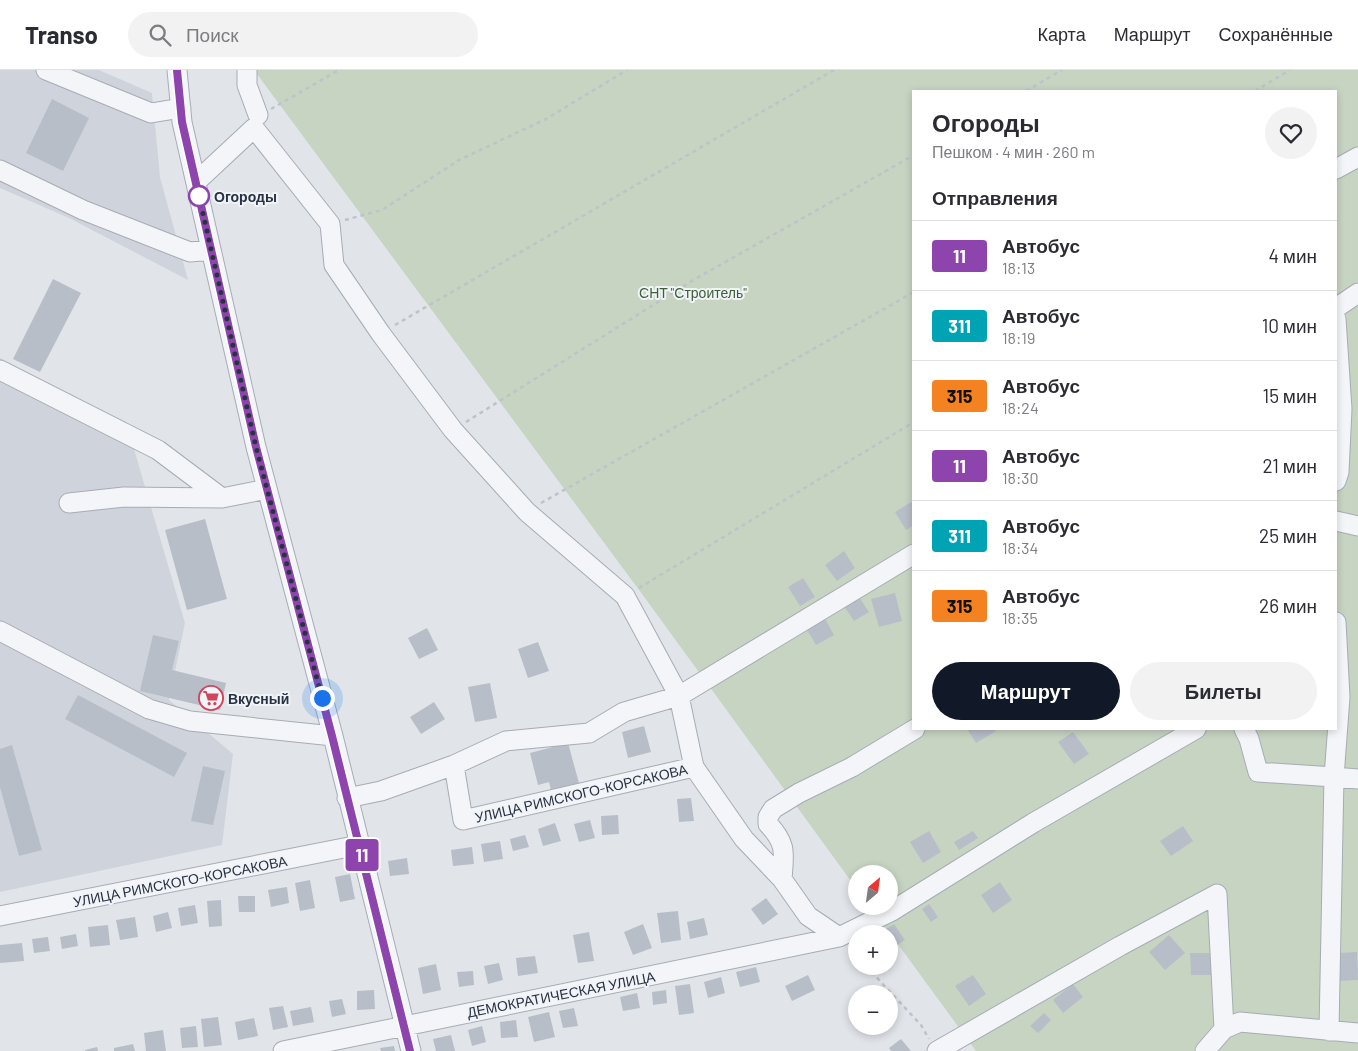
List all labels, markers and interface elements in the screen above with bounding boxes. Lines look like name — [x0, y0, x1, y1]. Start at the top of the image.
search box — [128, 12, 478, 57]
text: Transo — [25, 20, 98, 49]
icon: search — [146, 21, 174, 49]
text: Поиск — [186, 23, 239, 46]
text: Карта — [1038, 23, 1086, 45]
text: Маршрут — [1114, 23, 1190, 45]
text: Сохранённые — [1218, 23, 1333, 45]
button: heart — [1265, 107, 1317, 159]
text: Огороды — [932, 108, 1040, 137]
text: Пешком · 4 мин · 260 m — [932, 142, 1095, 161]
marker: Огороды — [188, 185, 210, 207]
text: Отправления — [932, 186, 1058, 209]
place label: Огороды — [214, 188, 277, 205]
text: Автобус — [1002, 234, 1080, 257]
text: 4 мин — [1269, 244, 1317, 267]
text: 11 — [953, 245, 966, 267]
text: 18:13 — [1002, 258, 1035, 277]
park label: СНТ "Строитель" — [639, 284, 747, 301]
text: Автобус — [1002, 304, 1080, 327]
text: 10 мин — [1262, 314, 1317, 337]
text: 311 — [948, 315, 971, 337]
text: 18:19 — [1002, 328, 1035, 347]
text: Автобус — [1002, 374, 1080, 397]
text: 15 мин — [1263, 384, 1317, 407]
text: 315 — [947, 385, 972, 407]
text: 18:24 — [1002, 398, 1039, 417]
text: Автобус — [1002, 444, 1080, 467]
text: 21 мин — [1262, 454, 1317, 477]
text: 11 — [953, 455, 966, 477]
text: 18:30 — [1002, 468, 1039, 487]
text: Автобус — [1002, 514, 1080, 537]
text: 25 мин — [1259, 524, 1317, 547]
text: 311 — [948, 525, 971, 547]
text: 18:34 — [1002, 538, 1038, 557]
text: Автобус — [1002, 584, 1080, 607]
text: 26 мин — [1259, 594, 1317, 617]
text: 315 — [947, 595, 972, 617]
text: 18:35 — [1002, 608, 1038, 627]
button: Маршрут — [932, 662, 1120, 720]
button: Билеты — [1130, 662, 1317, 720]
supermarket icon: Вкусный — [198, 685, 224, 711]
your location — [310, 686, 335, 711]
place label: Вкусный — [228, 690, 289, 707]
street label: УЛИЦА РИМСКОГО-КОРСАКОВА — [473, 760, 690, 826]
line badge: 11 — [340, 839, 384, 871]
text: 11 — [356, 844, 368, 866]
street label: УЛИЦА РИМСКОГО-КОРСАКОВА — [72, 852, 289, 910]
north arrow — [848, 865, 898, 915]
map controls — [848, 865, 898, 1035]
button: + — [848, 925, 898, 975]
street label: ДЕМОКРАТИЧЕСКАЯ УЛИЦА — [465, 967, 657, 1021]
button: − — [848, 985, 898, 1035]

